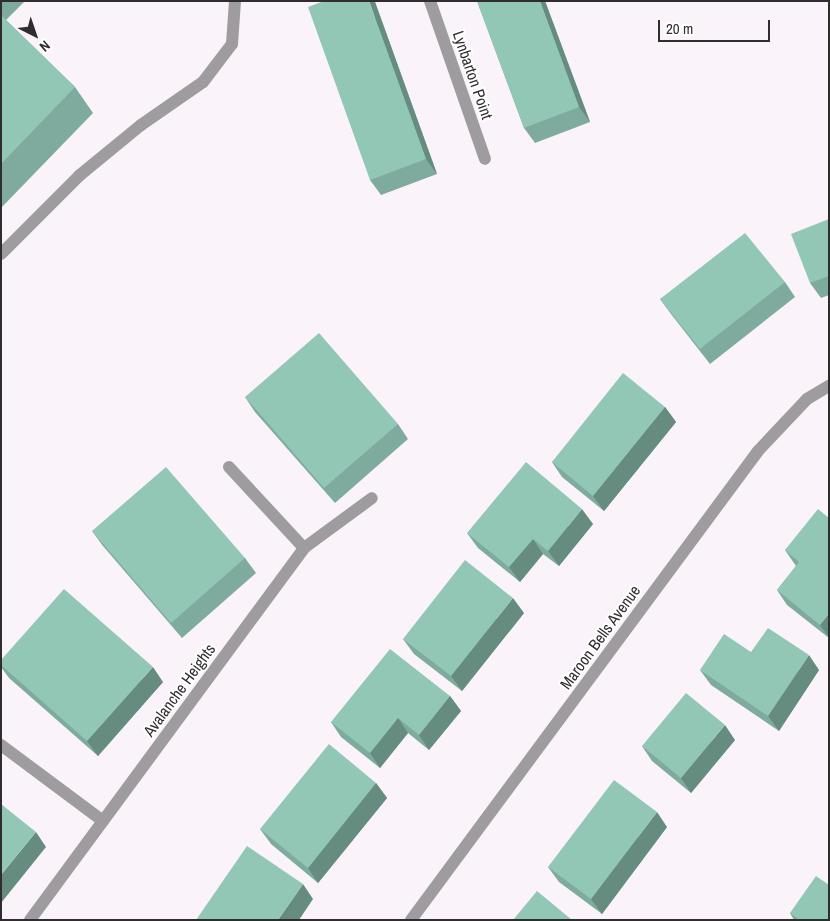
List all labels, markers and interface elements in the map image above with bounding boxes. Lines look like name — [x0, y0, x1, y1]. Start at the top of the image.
north arrow — [10, 10, 60, 60]
scale bar — [660, 10, 772, 42]
text: 20 m — [666, 18, 693, 39]
street label: Lynbarton Point — [449, 28, 497, 122]
text: N — [36, 37, 54, 56]
street label: Maroon Bells Avenue — [556, 581, 644, 693]
street label: Avalanche Heights — [139, 640, 219, 740]

